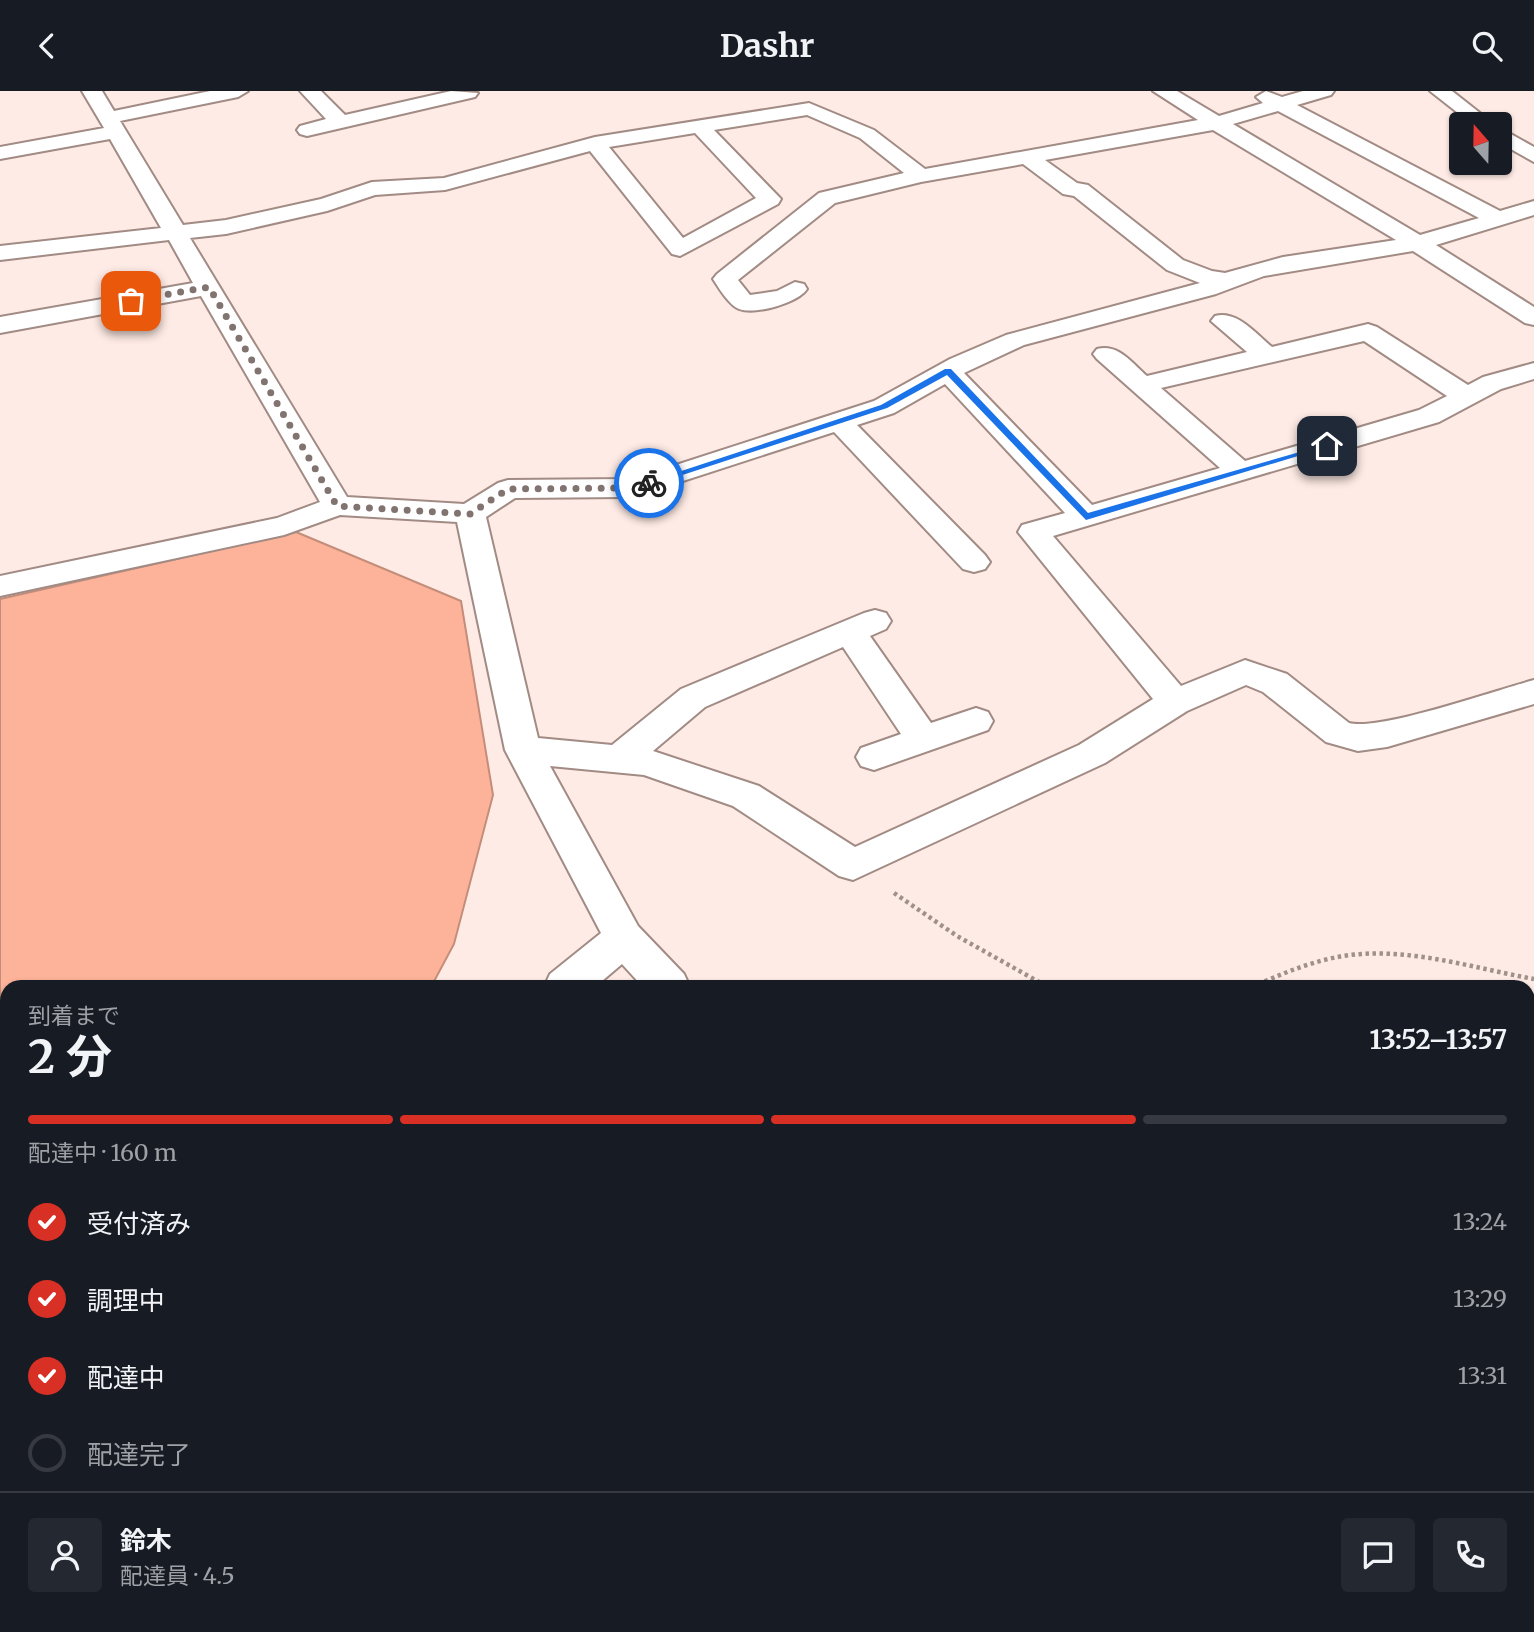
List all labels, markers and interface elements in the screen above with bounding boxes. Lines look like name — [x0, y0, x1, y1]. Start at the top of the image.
text: Dashr — [720, 26, 814, 66]
icon: back — [28, 27, 66, 65]
icon: search — [1468, 27, 1506, 65]
north arrow — [1449, 112, 1512, 175]
map controls — [1449, 112, 1512, 175]
pin — [101, 271, 161, 331]
icon: bag — [112, 282, 150, 320]
pin — [1297, 416, 1357, 476]
icon: home — [1308, 427, 1346, 465]
courier — [614, 448, 684, 518]
icon: bike — [630, 464, 668, 502]
text: 到着まで — [28, 1001, 120, 1030]
text: 13:52–13:57 — [1369, 1023, 1507, 1056]
text: 2 分 — [28, 1028, 112, 1086]
text: 配達中 · 160 m — [28, 1138, 177, 1167]
icon: check — [28, 1203, 66, 1241]
text: 受付済み — [87, 1207, 191, 1240]
text: 13:24 — [1453, 1207, 1507, 1236]
icon: check — [28, 1280, 66, 1318]
text: 調理中 — [87, 1284, 165, 1317]
text: 13:29 — [1453, 1284, 1507, 1313]
icon: check — [28, 1357, 66, 1395]
text: 配達中 — [87, 1361, 165, 1394]
text: 13:31 — [1458, 1361, 1507, 1390]
text: 配達完了 — [87, 1438, 191, 1471]
button: person — [28, 1518, 102, 1592]
button: chat — [1341, 1518, 1415, 1592]
button: phone — [1433, 1518, 1507, 1592]
text: 鈴木 — [120, 1524, 172, 1557]
text: 配達員 · 4.5 — [120, 1561, 235, 1590]

